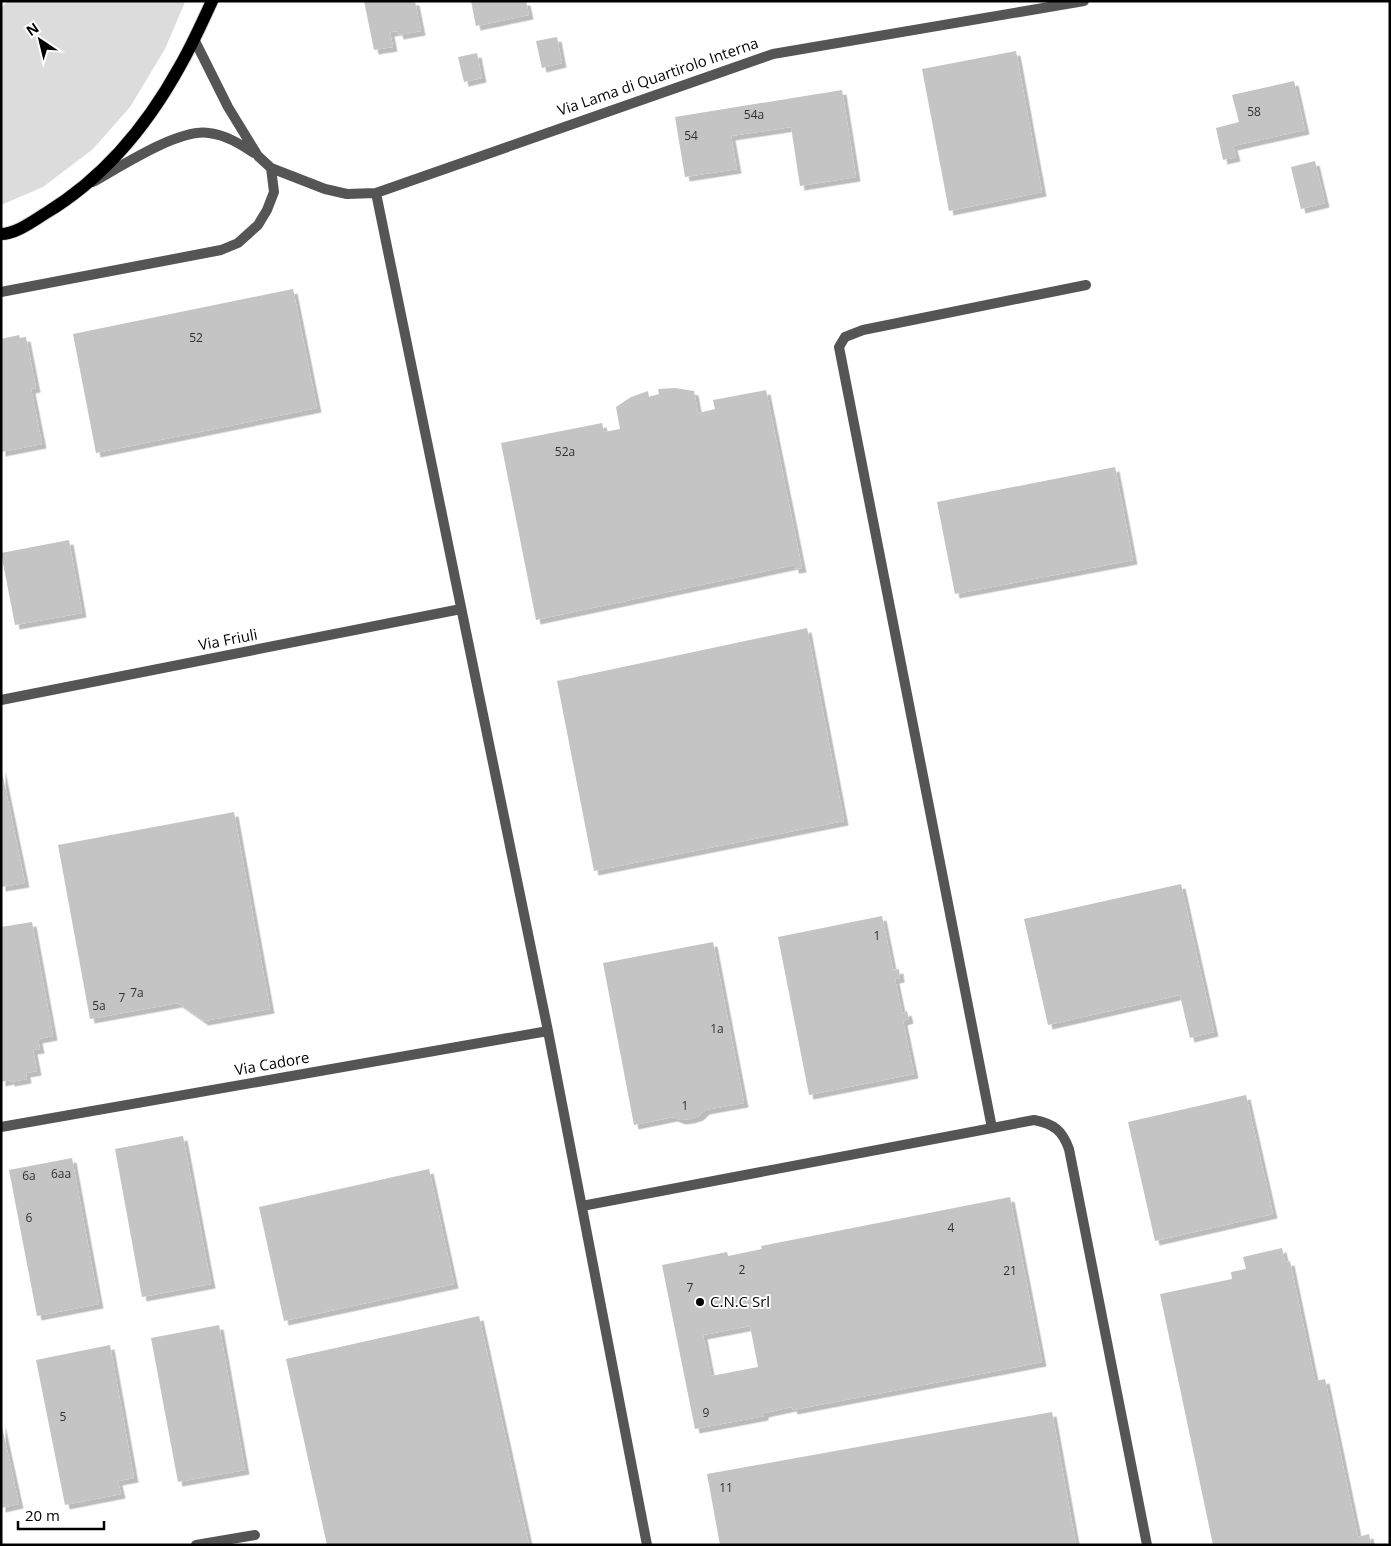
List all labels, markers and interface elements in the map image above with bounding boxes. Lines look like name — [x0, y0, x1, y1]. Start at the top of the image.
north arrow — [15, 15, 65, 65]
text: N — [22, 18, 42, 40]
street label: Via Lama di Quartirolo Interna — [555, 32, 761, 120]
house number: 58 — [1247, 103, 1261, 120]
house number: 54a — [744, 106, 764, 123]
house number: 54 — [684, 127, 698, 144]
house number: 52 — [189, 329, 203, 346]
house number: 52a — [555, 443, 575, 460]
street label: Via Friuli — [197, 624, 259, 655]
house number: 1 — [874, 927, 880, 944]
house number: 7a — [130, 984, 144, 1001]
house number: 7 — [119, 989, 126, 1006]
house number: 5a — [92, 997, 106, 1014]
house number: 1a — [710, 1020, 724, 1037]
street label: Via Cadore — [233, 1047, 311, 1079]
house number: 1 — [682, 1097, 688, 1114]
house number: 6aa — [51, 1165, 71, 1182]
house number: 6a — [22, 1167, 36, 1184]
house number: 6 — [26, 1209, 33, 1226]
house number: 4 — [948, 1219, 955, 1236]
house number: 2 — [739, 1261, 746, 1278]
house number: 21 — [1003, 1262, 1017, 1279]
house number: 7 — [687, 1279, 694, 1296]
place label: C.N.C Srl — [710, 1291, 770, 1311]
marker: C.N.C Srl — [694, 1296, 706, 1308]
house number: 9 — [703, 1404, 710, 1421]
house number: 5 — [60, 1408, 67, 1425]
house number: 11 — [719, 1479, 733, 1496]
scale bar — [18, 1498, 104, 1530]
text: 20 m — [25, 1505, 60, 1525]

